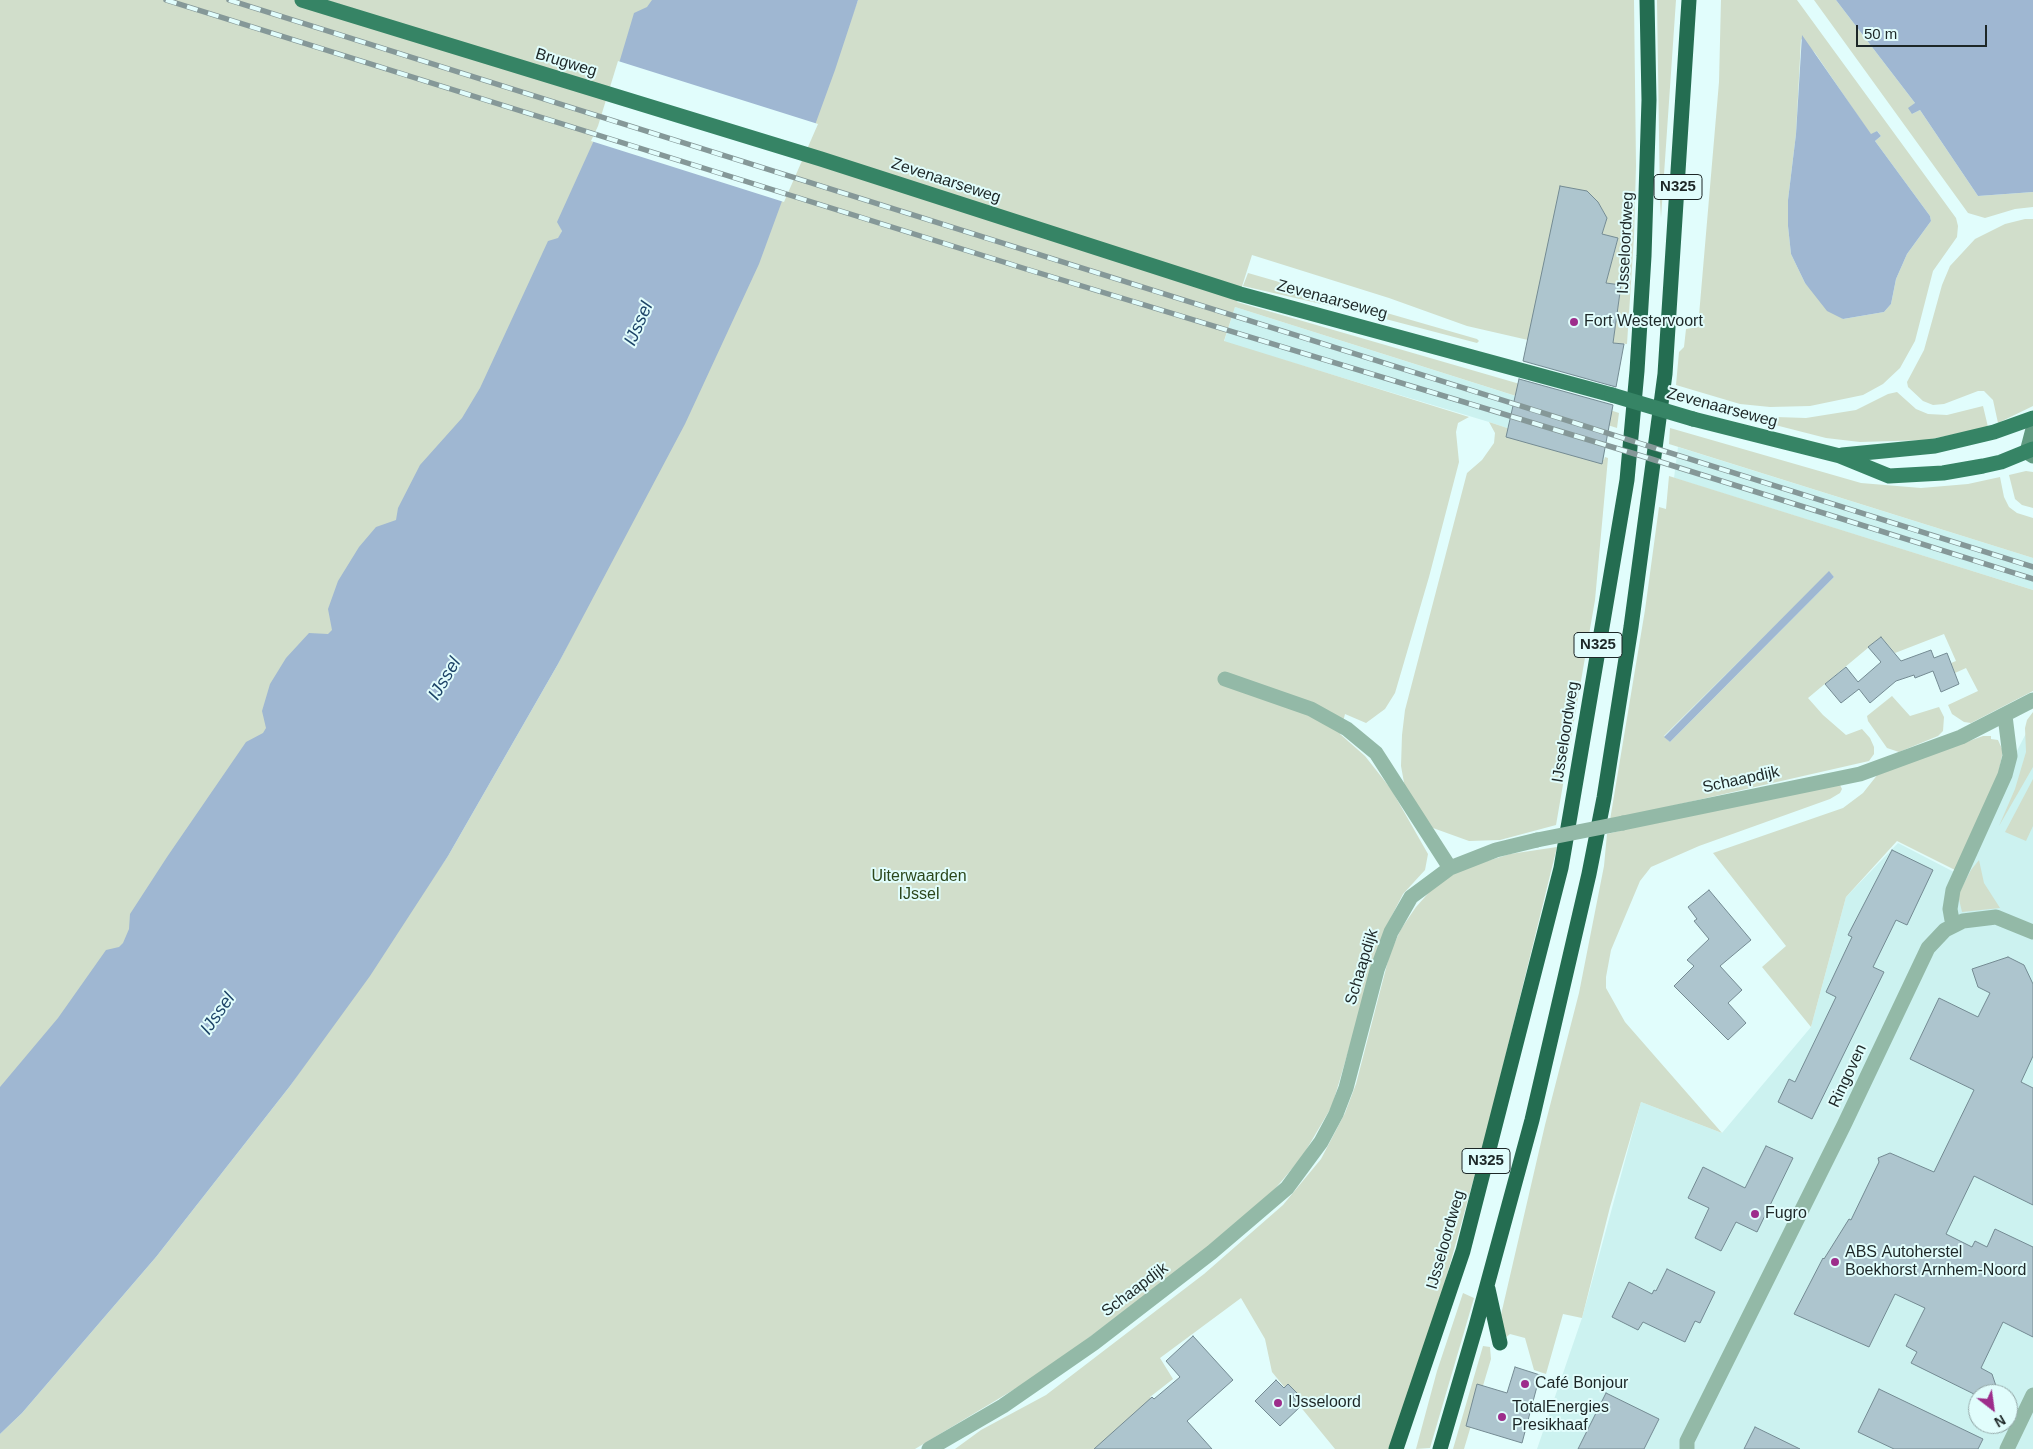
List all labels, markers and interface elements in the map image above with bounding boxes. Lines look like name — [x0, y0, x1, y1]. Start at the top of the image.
scale bar — [1858, 15, 1989, 47]
text: 50 m — [1864, 25, 1897, 42]
street label: Brugweg — [533, 45, 599, 81]
street label: Zevenaarseweg — [889, 154, 1003, 208]
road number: N325 — [1654, 174, 1702, 200]
street label: IJsseloordweg — [1614, 191, 1638, 295]
street label: Zevenaarseweg — [1275, 276, 1389, 324]
water label: IJssel — [620, 299, 658, 349]
place label: Fort Westervoort — [1584, 312, 1703, 332]
marker: Fort Westervoort — [1568, 316, 1580, 328]
street label: Zevenaarseweg — [1665, 384, 1779, 432]
road number: N325 — [1574, 632, 1622, 658]
water label: IJssel — [424, 654, 466, 704]
street label: IJsseloordweg — [1549, 680, 1583, 784]
street label: Schaapdijk — [1701, 762, 1781, 798]
park label: Uiterwaarden IJssel — [871, 867, 967, 905]
street label: Schaapdijk — [1341, 927, 1383, 1007]
water label: IJssel — [196, 989, 240, 1039]
street label: Ringoven — [1825, 1041, 1871, 1111]
road number: N325 — [1462, 1148, 1510, 1174]
street label: IJsseloordweg — [1423, 1188, 1469, 1292]
place label: Fugro — [1765, 1204, 1807, 1224]
marker: Fugro — [1749, 1208, 1761, 1220]
place label: ABS Autoherstel Boekhorst Arnhem-Noord — [1845, 1243, 2026, 1281]
marker: ABS Autoherstel Boekhorst Arnhem-Noord — [1829, 1256, 1841, 1268]
street label: Schaapdijk — [1098, 1259, 1172, 1321]
place label: Café Bonjour — [1535, 1374, 1628, 1394]
marker: Café Bonjour — [1519, 1378, 1531, 1390]
north arrow — [1968, 1384, 2018, 1434]
place label: IJsseloord — [1288, 1393, 1361, 1413]
marker: IJsseloord — [1272, 1397, 1284, 1409]
place label: TotalEnergies Presikhaaf — [1512, 1398, 1609, 1436]
marker: TotalEnergies Presikhaaf — [1496, 1411, 1508, 1423]
text: N — [1992, 1412, 2008, 1431]

